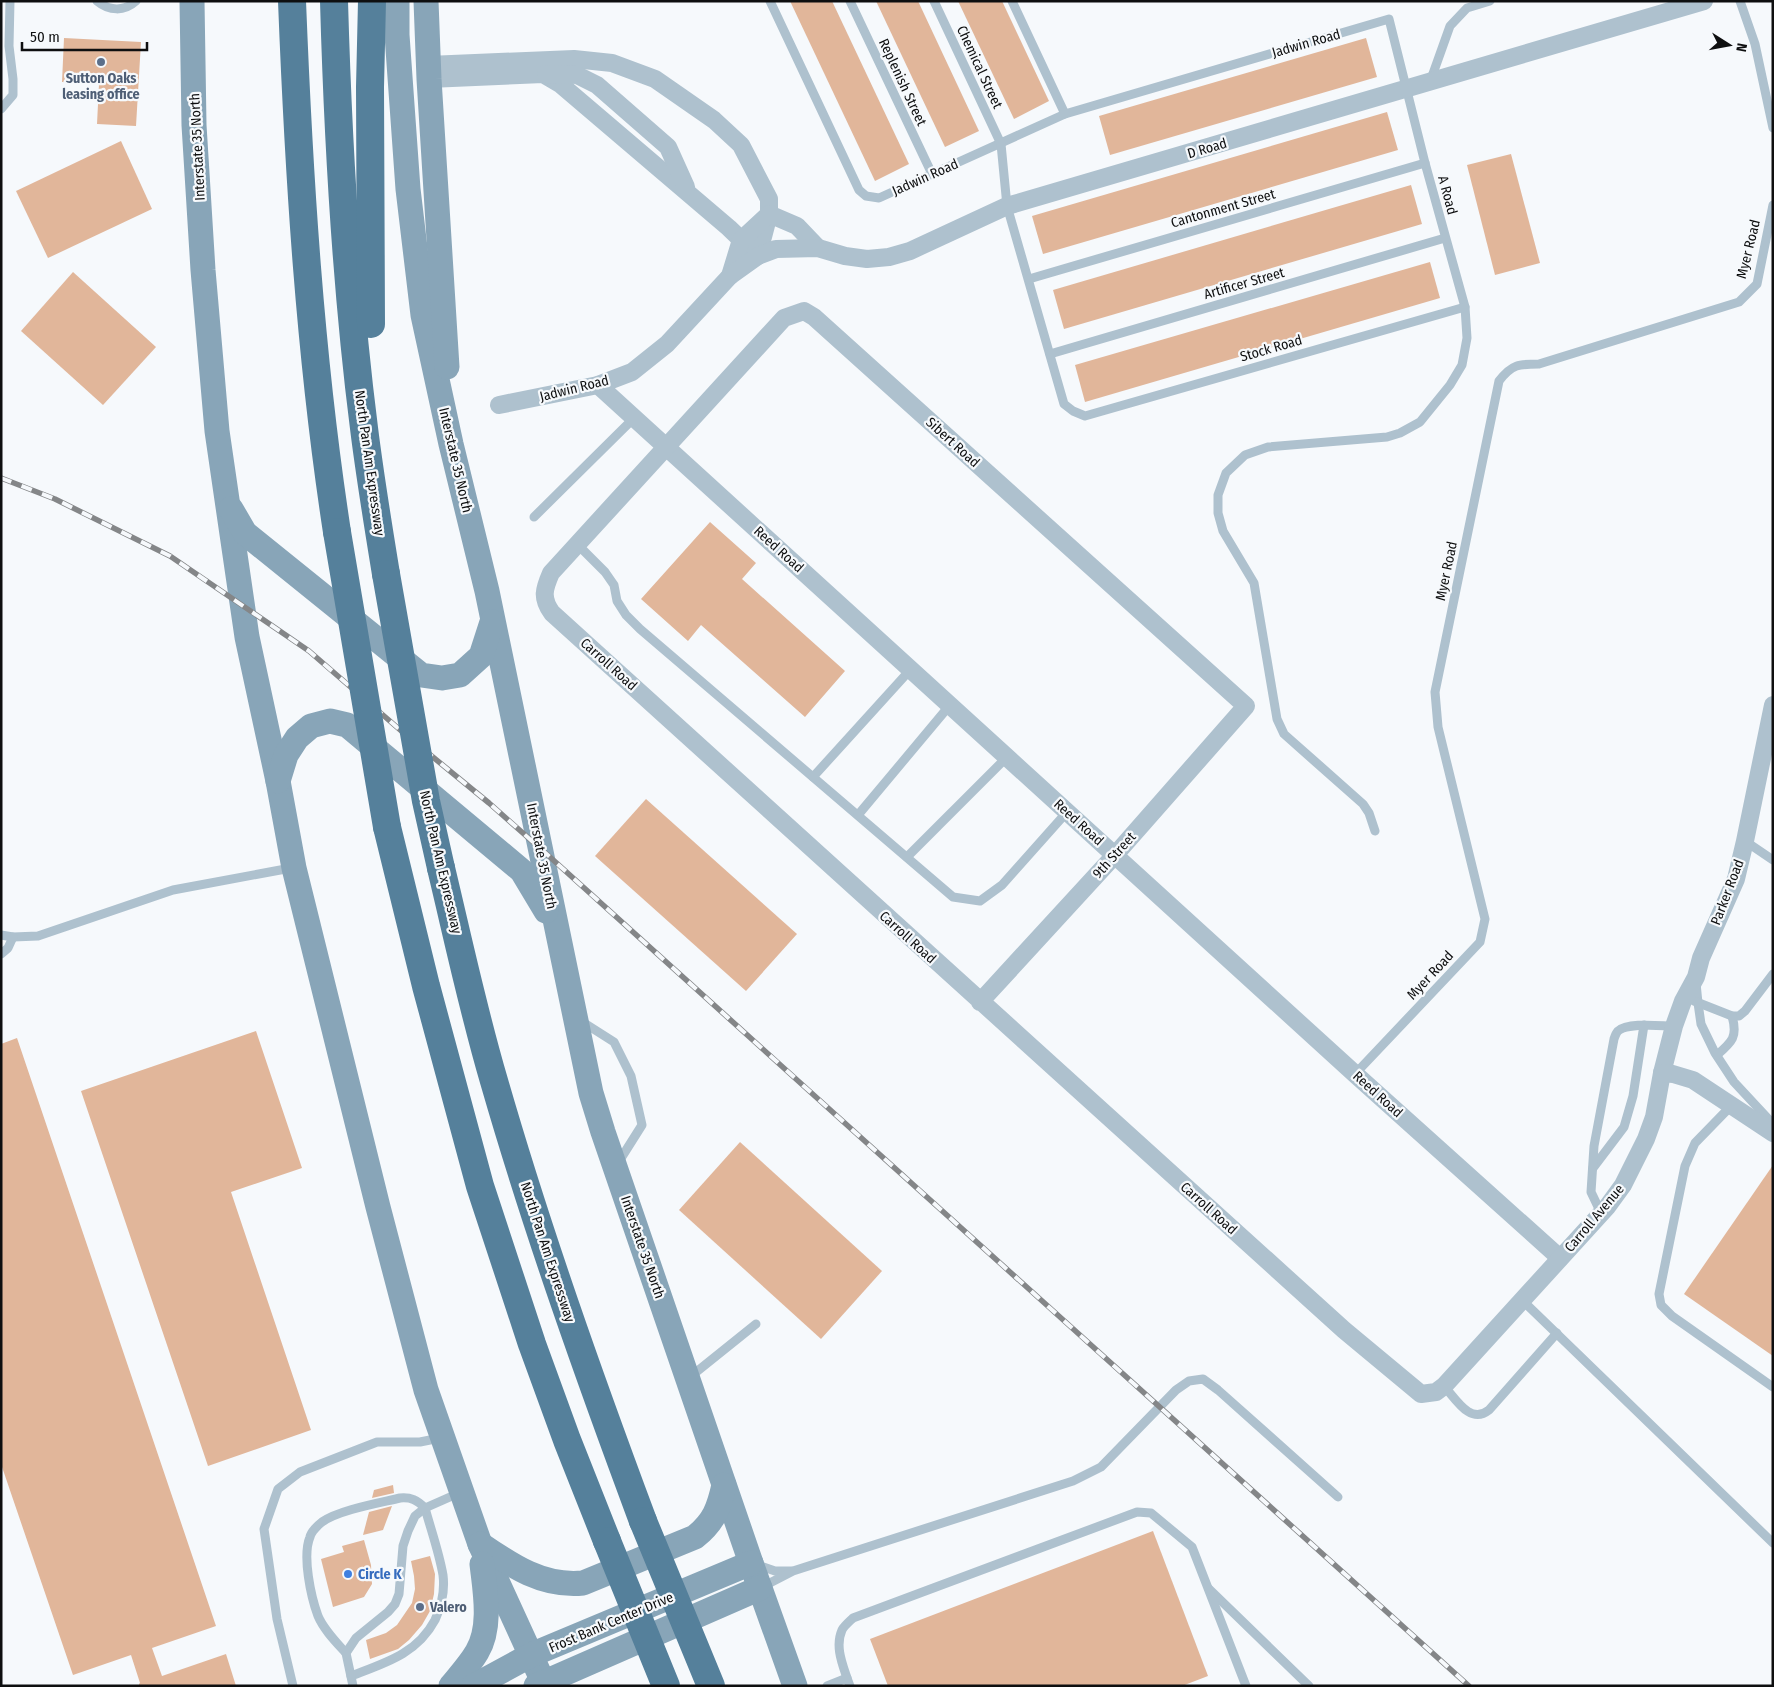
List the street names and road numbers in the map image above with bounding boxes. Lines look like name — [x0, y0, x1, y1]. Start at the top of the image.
street label: Chemical Street — [953, 23, 1006, 112]
street label: Jadwin Road — [1270, 26, 1342, 61]
street label: Replenish Street — [875, 36, 930, 129]
street label: Interstate 35 North — [186, 93, 209, 201]
street label: D Road — [1185, 135, 1229, 162]
street label: Jadwin Road — [890, 155, 961, 200]
street label: A Road — [1434, 174, 1461, 216]
street label: Cantonment Street — [1169, 185, 1278, 231]
street label: Myer Road — [1733, 218, 1764, 280]
street label: Artificer Street — [1202, 264, 1287, 303]
street label: Stock Road — [1238, 332, 1304, 365]
street label: Jadwin Road — [538, 372, 610, 405]
street label: North Pan Am Expressway — [351, 389, 388, 538]
street label: Interstate 35 North — [435, 406, 476, 514]
street label: Sibert Road — [922, 414, 983, 471]
street label: Reed Road — [750, 523, 807, 576]
street label: Myer Road — [1432, 540, 1461, 602]
street label: Carroll Road — [577, 635, 640, 694]
street label: North Pan Am Expressway — [416, 789, 465, 936]
street label: Reed Road — [1050, 796, 1107, 849]
street label: Interstate 35 North — [523, 802, 560, 911]
street label: 9th Street — [1089, 828, 1140, 882]
street label: Parker Road — [1707, 857, 1748, 927]
street label: Carroll Road — [876, 908, 939, 967]
street label: Myer Road — [1404, 948, 1457, 1003]
street label: Reed Road — [1349, 1068, 1406, 1121]
street label: Carroll Road — [1177, 1179, 1240, 1238]
street label: North Pan Am Expressway — [517, 1180, 579, 1325]
street label: Carroll Avenue — [1561, 1181, 1628, 1256]
street label: Interstate 35 North — [617, 1193, 668, 1301]
street label: Frost Bank Center Drive — [547, 1589, 676, 1656]

